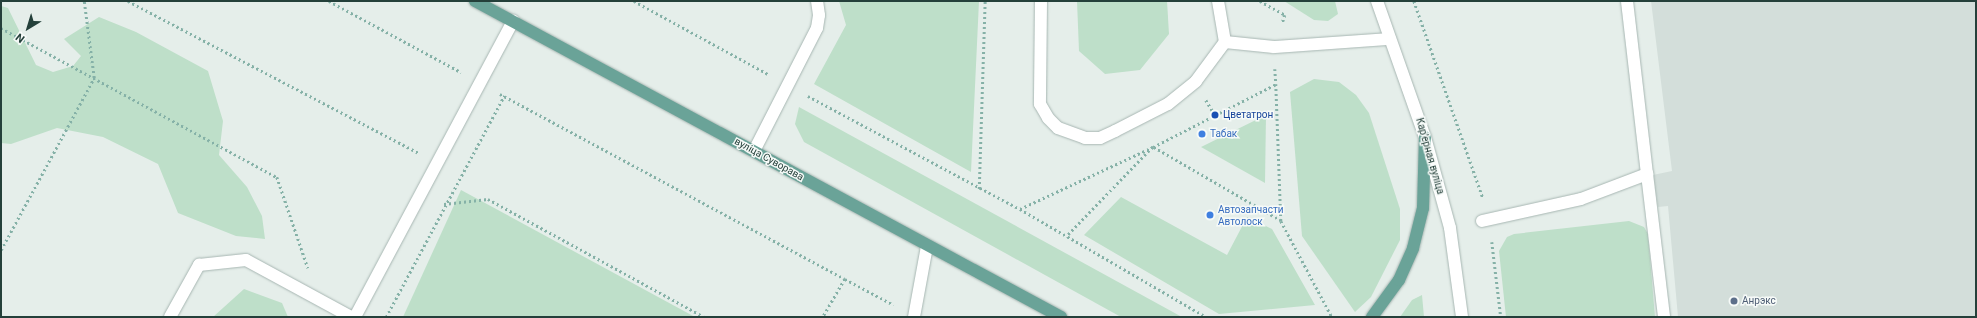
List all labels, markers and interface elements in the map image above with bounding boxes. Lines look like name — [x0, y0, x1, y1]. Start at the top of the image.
north arrow — [8, 8, 48, 48]
text: N — [13, 30, 27, 45]
place label: Цветатрон — [1223, 109, 1273, 121]
marker: Цветатрон — [1210, 110, 1220, 120]
street label: Карʼерная вуліца — [1413, 116, 1447, 196]
place label: Табак — [1210, 128, 1237, 140]
marker: Табак — [1197, 129, 1207, 139]
street label: вуліца Суворава — [732, 135, 806, 183]
place label: Автозапчасти Автолоск — [1218, 203, 1283, 226]
marker: Автозапчасти Автолоск — [1205, 210, 1215, 220]
place label: Анрэкс — [1742, 295, 1776, 307]
marker: Анрэкс — [1729, 296, 1739, 306]

